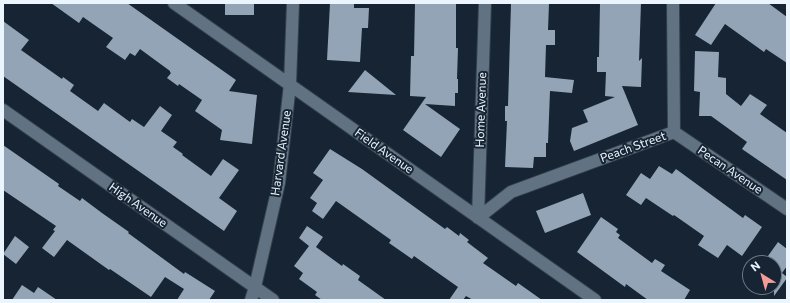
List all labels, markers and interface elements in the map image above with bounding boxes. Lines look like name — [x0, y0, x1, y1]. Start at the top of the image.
street label: Home Avenue — [472, 72, 490, 148]
street label: Harvard Avenue — [268, 109, 294, 197]
street label: Field Avenue — [352, 125, 416, 177]
street label: Peach Street — [598, 128, 668, 166]
street label: Pecan Avenue — [695, 143, 765, 197]
street label: High Avenue — [106, 180, 170, 230]
north arrow — [742, 255, 782, 295]
text: N — [748, 258, 762, 273]

